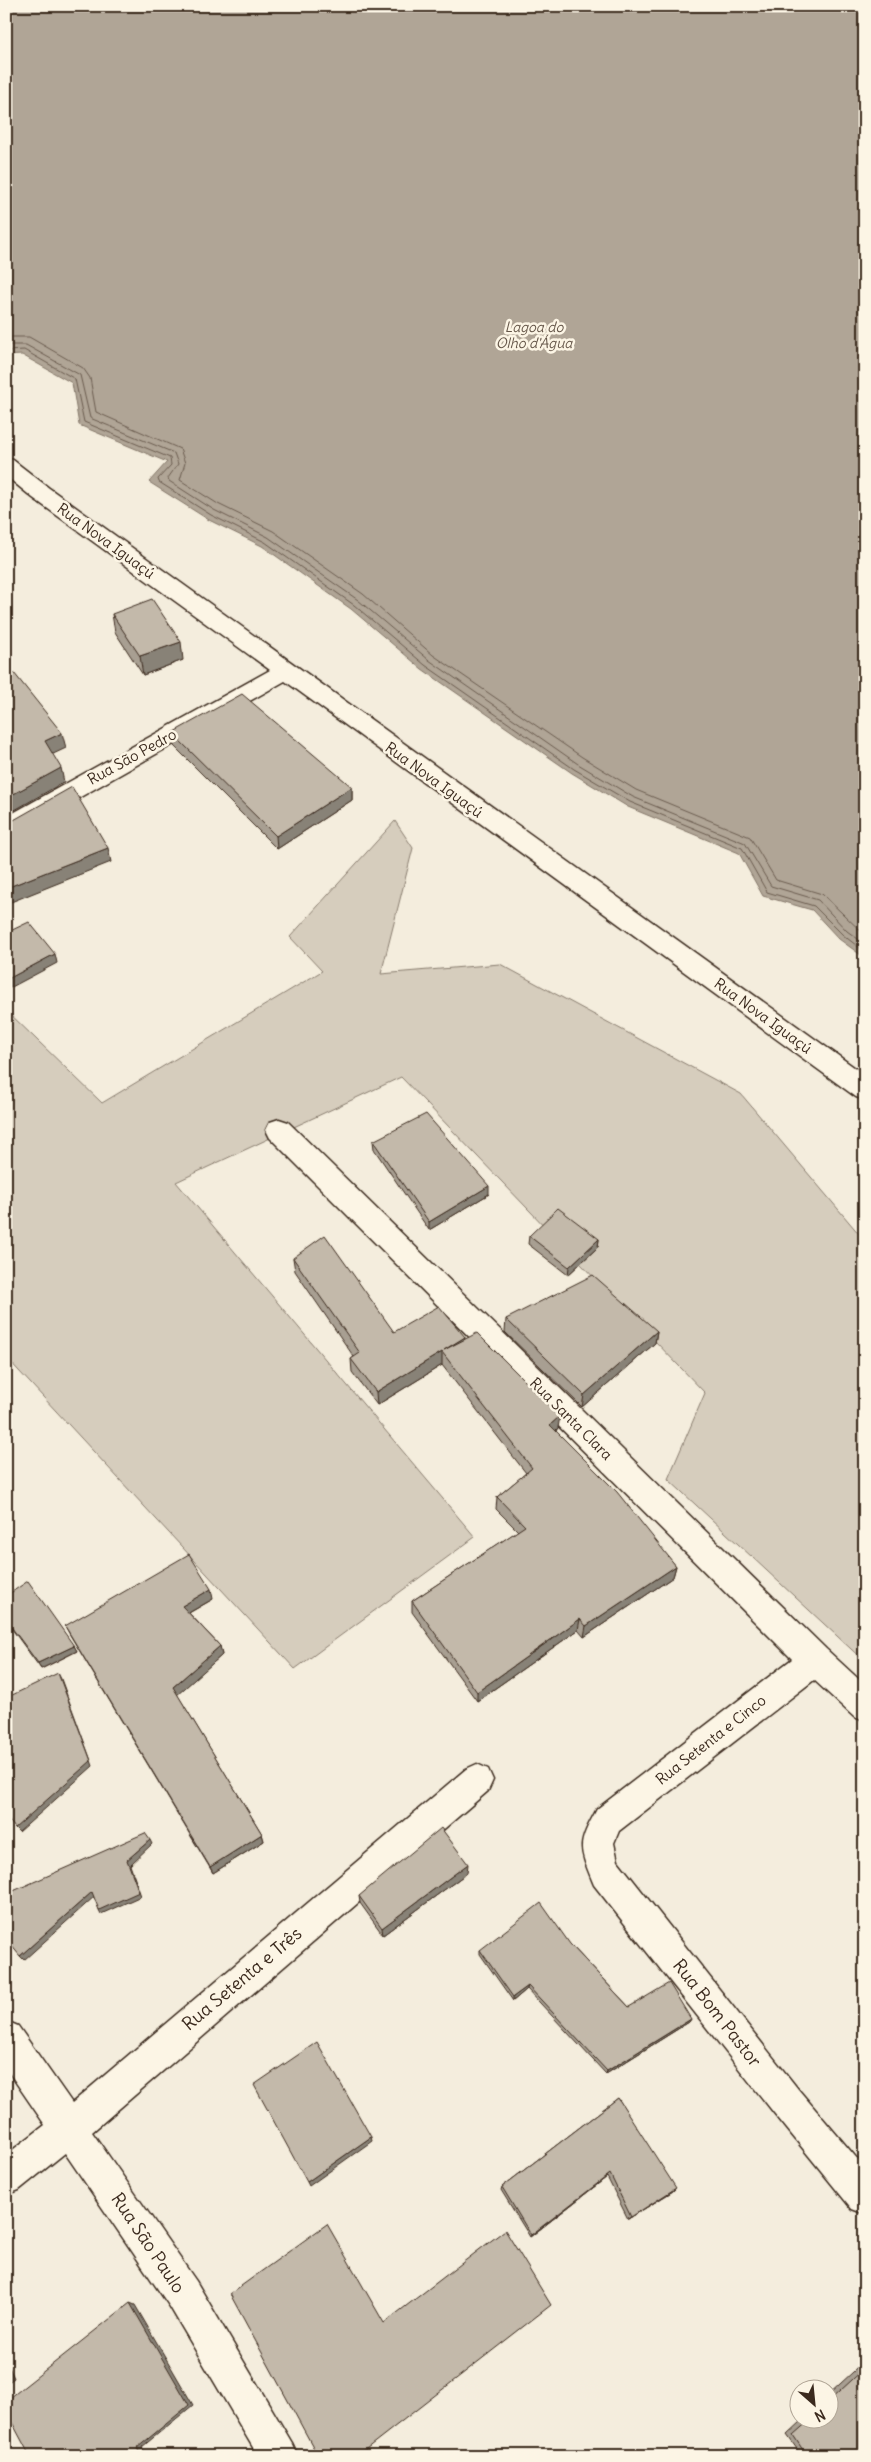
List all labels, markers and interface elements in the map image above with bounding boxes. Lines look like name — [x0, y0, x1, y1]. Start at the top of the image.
water label: Lagoa do Olho d'Água — [496, 318, 573, 352]
street label: Rua Nova Iguaçú — [54, 499, 159, 583]
street label: Rua São Pedro — [84, 724, 180, 789]
street label: Rua Nova Iguaçú — [382, 738, 487, 822]
street label: Rua Nova Iguaçú — [711, 974, 816, 1058]
street label: Rua Santa Clara — [526, 1373, 617, 1464]
street label: Rua Setenta e Cinco — [652, 1691, 770, 1789]
street label: Rua Setenta e Três — [177, 1922, 306, 2035]
street label: Rua Bom Pastor — [668, 1954, 767, 2072]
street label: Rua São Paulo — [106, 2188, 190, 2297]
north arrow — [788, 2380, 838, 2430]
text: N — [812, 2405, 828, 2426]

